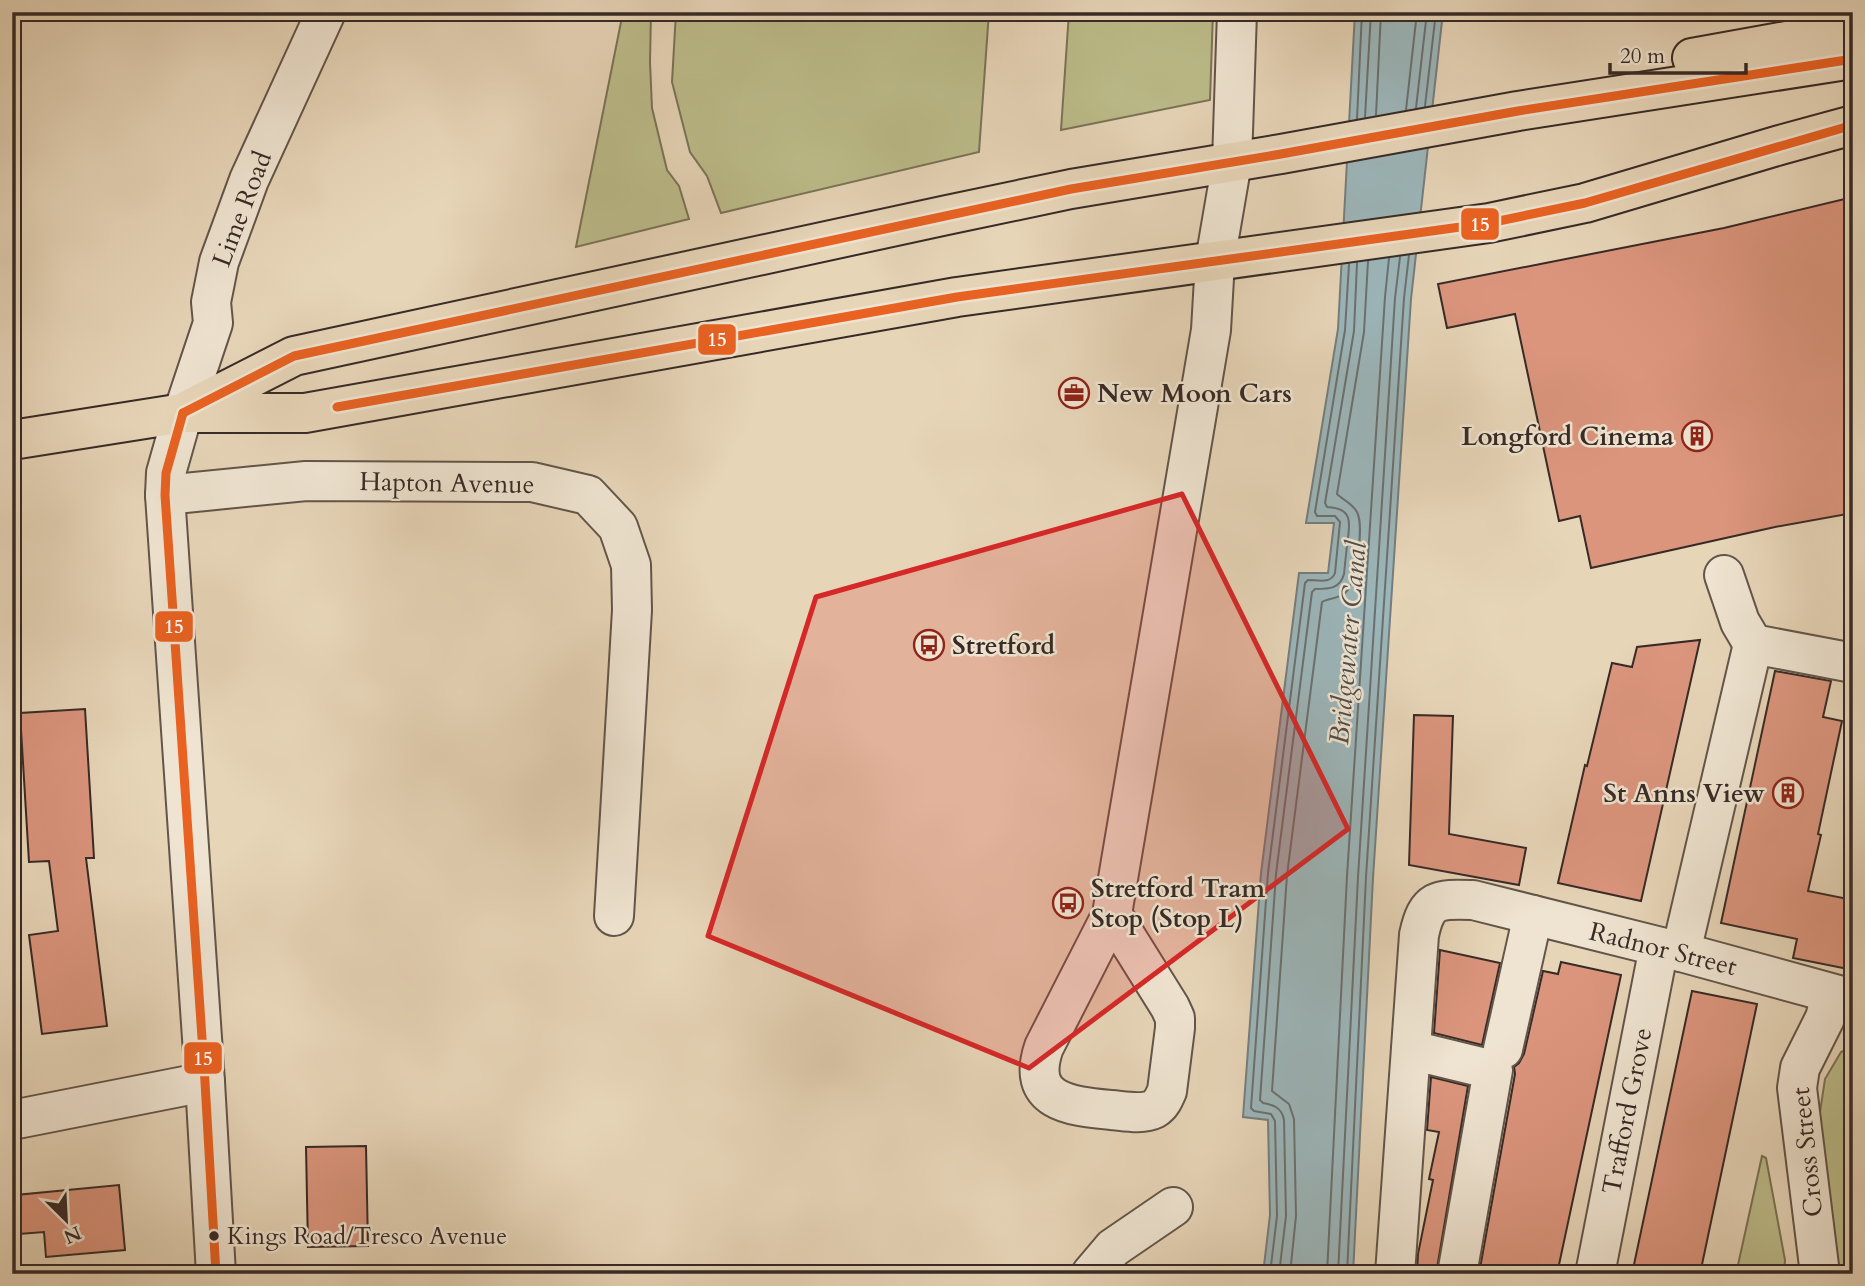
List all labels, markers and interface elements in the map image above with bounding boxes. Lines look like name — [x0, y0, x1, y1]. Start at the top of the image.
scale bar — [1610, 32, 1746, 76]
text: 20 m — [1620, 42, 1665, 71]
street label: Lime Road — [204, 146, 280, 272]
line badge: 15 — [1460, 207, 1500, 241]
text: 15 — [1470, 212, 1490, 238]
line badge: 15 — [697, 323, 737, 356]
text: 15 — [707, 327, 727, 353]
office icon: New Moon Cars — [1057, 376, 1091, 410]
place label: New Moon Cars — [1097, 376, 1292, 411]
place label: Longford Cinema — [1461, 419, 1674, 454]
building icon: Longford Cinema — [1680, 419, 1714, 453]
street label: Hapton Avenue — [359, 464, 535, 502]
water label: Bridgewater Canal — [1320, 538, 1376, 746]
line badge: 15 — [154, 610, 194, 643]
text: 15 — [164, 614, 184, 640]
bus stop icon: Stretford — [912, 628, 946, 662]
place label: Stretford — [952, 628, 1055, 663]
place label: St Anns View — [1603, 776, 1765, 811]
building icon: St Anns View — [1771, 776, 1805, 810]
place label: Stretford Tram Stop (Stop L) — [1091, 871, 1265, 936]
bus stop icon: Stretford Tram Stop (Stop L) — [1051, 886, 1085, 920]
street label: Radnor Street — [1586, 914, 1740, 984]
street label: Trafford Grove — [1594, 1025, 1660, 1197]
line badge: 15 — [183, 1041, 223, 1075]
text: 15 — [193, 1046, 213, 1072]
street label: Cross Street — [1783, 1085, 1831, 1219]
north arrow — [32, 1184, 102, 1254]
text: N — [59, 1219, 85, 1250]
place label: Kings Road/Tresco Avenue — [227, 1220, 507, 1253]
marker: Kings Road/Tresco Avenue — [207, 1229, 221, 1243]

